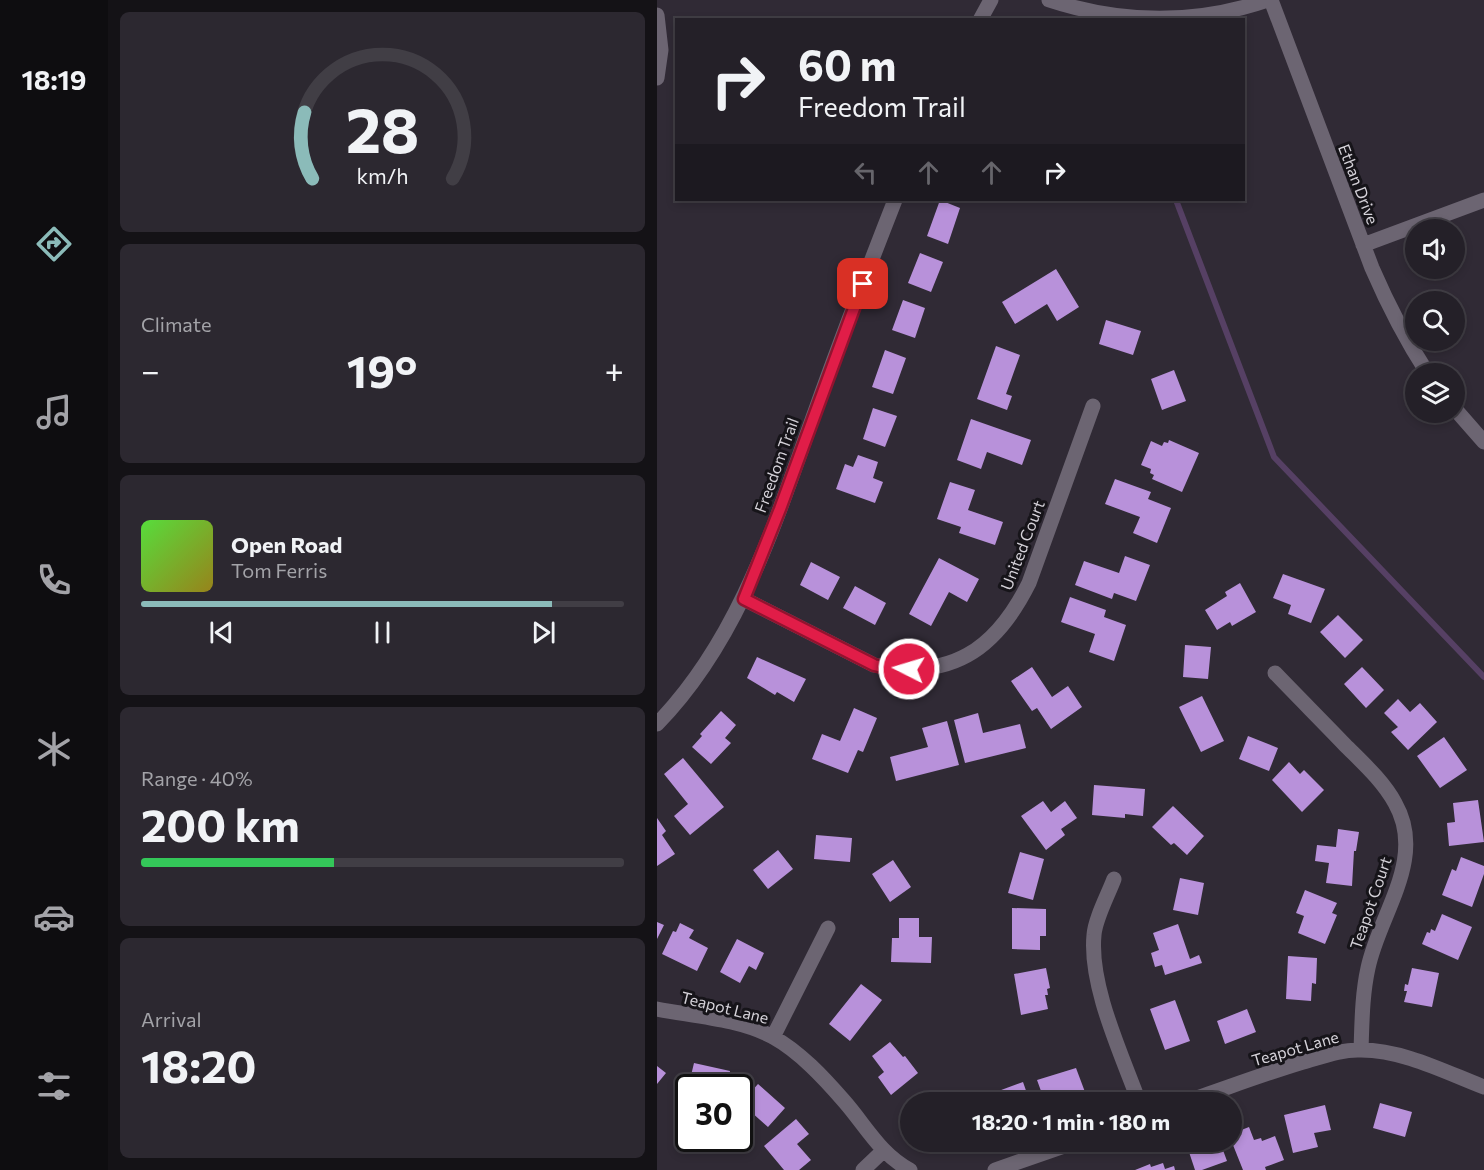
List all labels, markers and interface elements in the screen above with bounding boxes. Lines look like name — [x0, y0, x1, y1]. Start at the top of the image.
text: 60 m — [798, 38, 897, 90]
icon: right — [699, 42, 777, 120]
text: 18:19 — [22, 63, 86, 96]
text: 28 — [346, 90, 419, 166]
text: Freedom Trail — [798, 90, 966, 123]
street label: Ethan Drive — [1335, 141, 1383, 227]
icon: left — [849, 156, 882, 189]
icon: ahead — [912, 156, 945, 189]
icon: ahead — [975, 156, 1008, 189]
icon: right — [1038, 156, 1071, 189]
text: km/h — [356, 162, 409, 188]
map controls — [1405, 219, 1465, 423]
button: sound — [1405, 219, 1465, 279]
icon: directions — [33, 223, 75, 265]
pin — [837, 258, 888, 309]
icon: arrive — [846, 267, 879, 300]
button: search — [1405, 291, 1465, 351]
text: Climate — [141, 312, 211, 336]
text: 19° — [347, 342, 417, 397]
text: − — [141, 349, 160, 390]
text: + — [605, 349, 624, 390]
button: layers — [1405, 363, 1465, 423]
icon: music — [33, 391, 75, 433]
street label: Freedom Trail — [750, 415, 802, 515]
street label: United Court — [996, 497, 1048, 593]
text: Open Road — [231, 531, 342, 558]
text: Tom Ferris — [231, 558, 327, 582]
icon: phone — [33, 559, 75, 601]
icon: previous — [205, 616, 238, 649]
icon: pause — [366, 616, 399, 649]
icon: next — [527, 616, 560, 649]
position arrow — [877, 637, 941, 701]
icon: climate — [33, 728, 75, 770]
text: Range · 40% — [141, 766, 253, 790]
text: 200 km — [141, 796, 300, 851]
street label: Teapot Court — [1345, 854, 1395, 952]
icon: car — [33, 896, 75, 938]
street label: Teapot Lane — [679, 987, 771, 1027]
text: Arrival — [141, 1007, 202, 1031]
street label: Teapot Lane — [1249, 1027, 1341, 1069]
text: 18:20 — [141, 1037, 256, 1092]
icon: filters — [33, 1065, 75, 1107]
speed limit sign: 30 — [675, 1074, 753, 1152]
text: 18:20 · 1 min · 180 m — [972, 1108, 1170, 1135]

